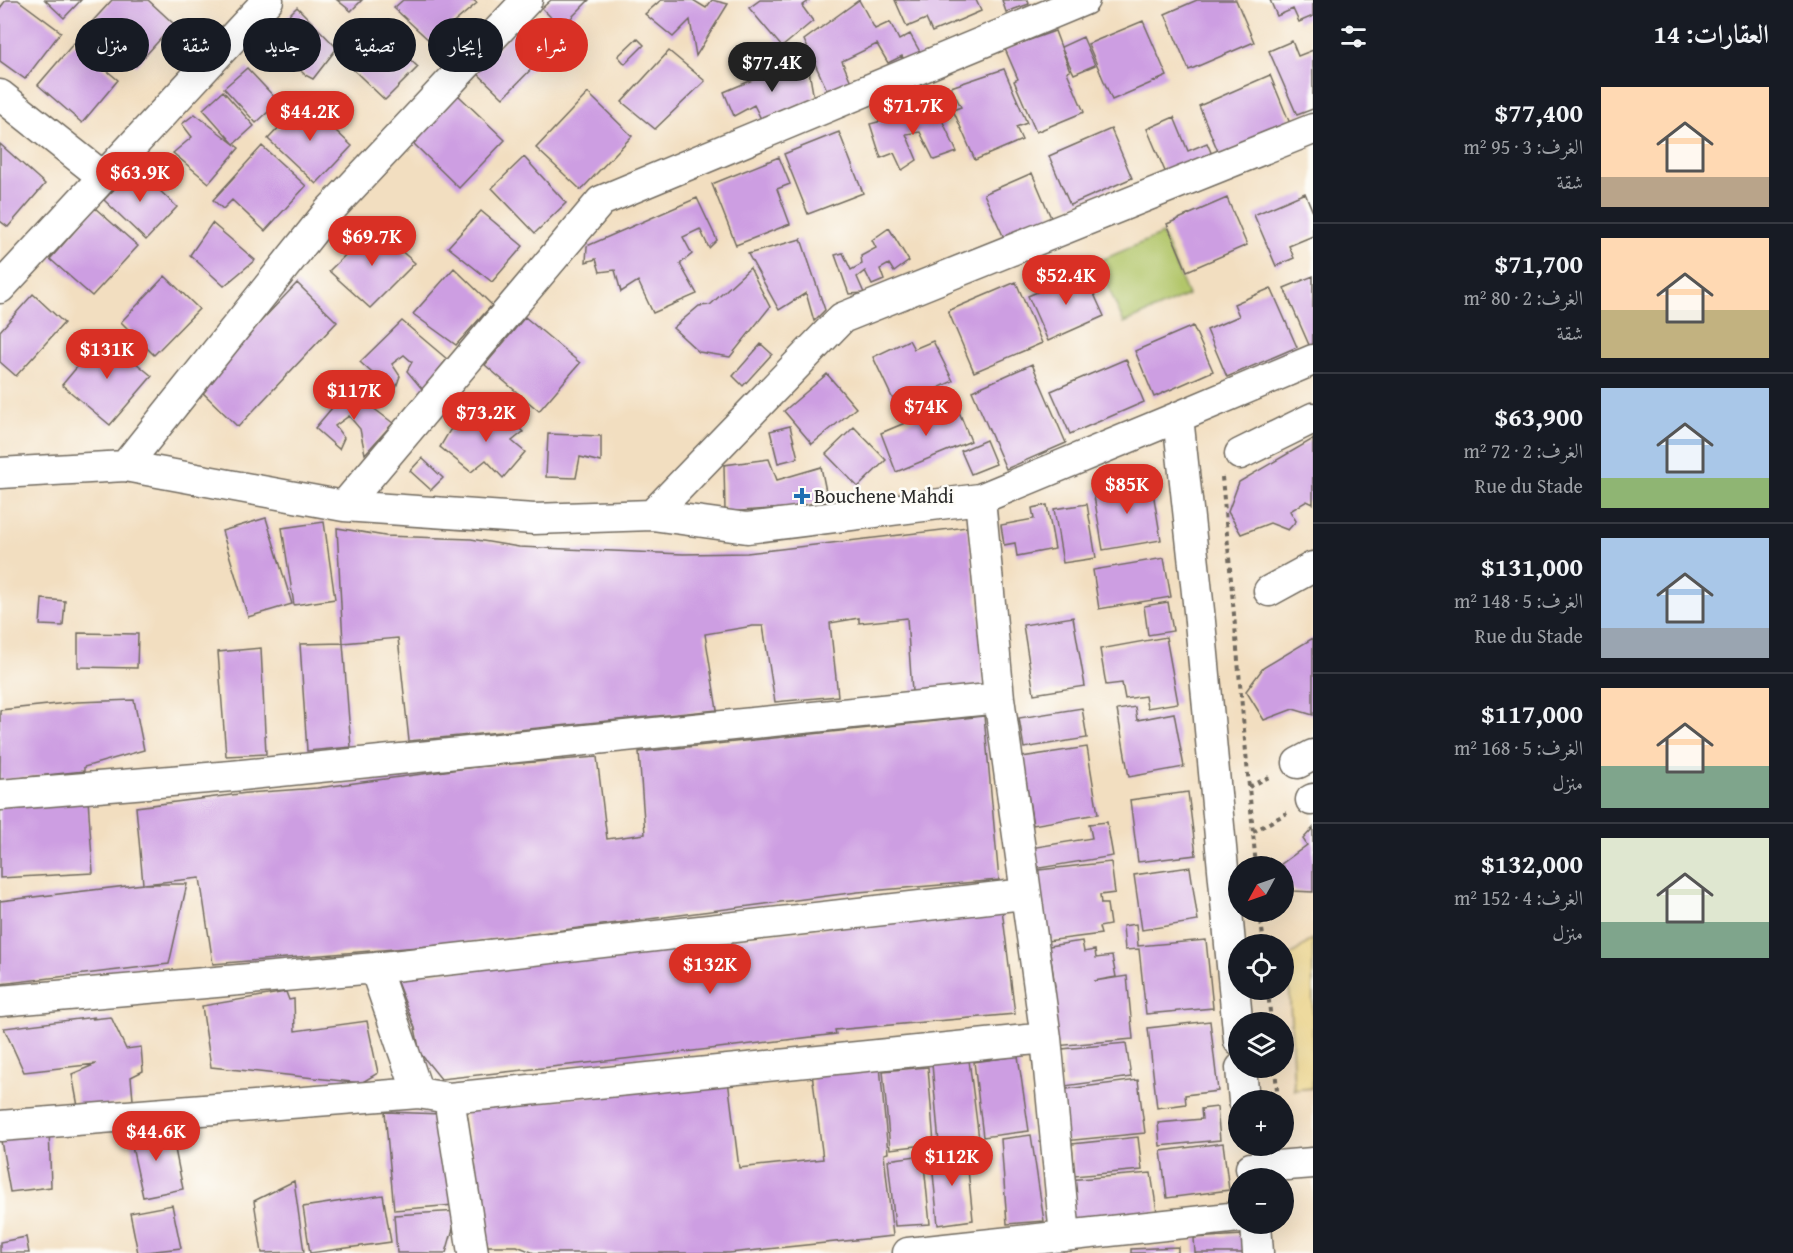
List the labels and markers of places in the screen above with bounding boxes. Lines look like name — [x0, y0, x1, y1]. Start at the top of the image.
pin: $77.4K — [723, 42, 821, 93]
pin: $71.7K — [864, 85, 962, 136]
pin: $44.2K — [261, 91, 359, 142]
pin: $63.9K — [91, 152, 189, 203]
pin: $69.7K — [323, 216, 421, 267]
pin: $52.4K — [1017, 255, 1115, 306]
pin: $131K — [65, 329, 149, 380]
pin: $117K — [312, 370, 396, 421]
pin: $74K — [890, 386, 962, 437]
pin: $73.2K — [437, 392, 535, 443]
pin: $85K — [1091, 464, 1163, 515]
place label: Bouchene Mahdi — [814, 481, 954, 510]
marker: Bouchene Mahdi — [795, 489, 809, 503]
pin: $132K — [668, 944, 752, 995]
pin: $44.6K — [107, 1111, 205, 1162]
pin: $112K — [910, 1136, 994, 1187]

